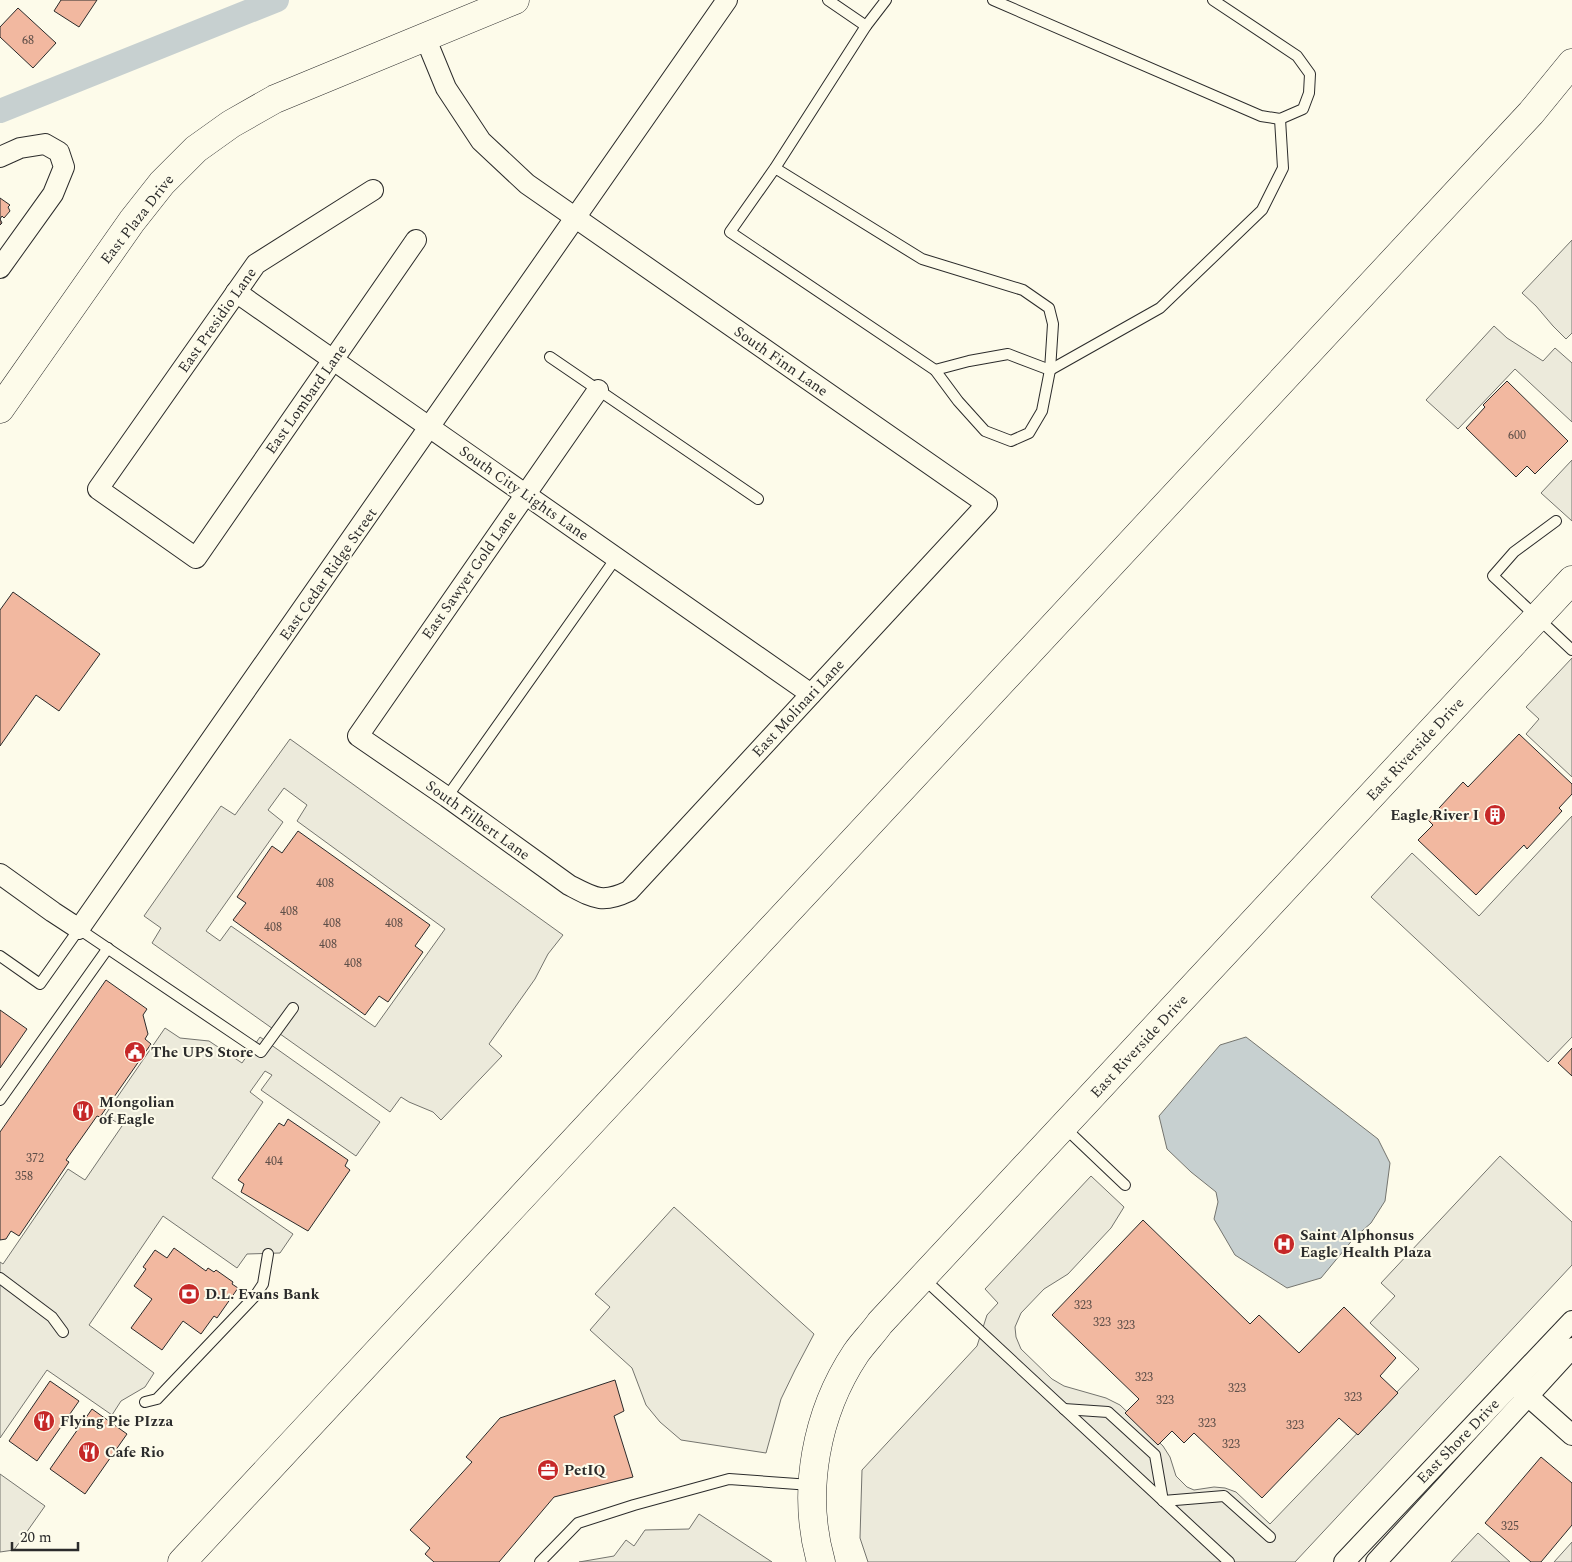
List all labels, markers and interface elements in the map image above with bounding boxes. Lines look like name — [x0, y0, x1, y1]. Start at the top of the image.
house number: 68 — [22, 31, 34, 50]
street label: East Plaza Drive — [95, 169, 180, 269]
street label: East Presidio Lane — [172, 263, 262, 378]
street label: South Finn Lane — [729, 320, 833, 402]
street label: East Lombard Lane — [260, 340, 353, 459]
house number: 600 — [1508, 426, 1526, 445]
street label: South City Lights Lane — [454, 440, 593, 547]
street label: East Cedar Ridge Street — [274, 503, 383, 645]
street label: East Sawyer Gold Lane — [416, 506, 523, 644]
street label: East Molinari Lane — [747, 654, 850, 763]
street label: East Riverside Drive — [1361, 692, 1470, 806]
street label: South Filbert Lane — [421, 775, 535, 866]
building icon: Eagle River I — [1483, 803, 1507, 827]
place label: Eagle River I — [1390, 804, 1479, 827]
house number: 408 — [316, 874, 334, 893]
house number: 408 — [280, 902, 298, 921]
house number: 408 — [323, 914, 341, 933]
house number: 408 — [385, 914, 403, 933]
house number: 408 — [264, 918, 282, 937]
house number: 408 — [319, 935, 337, 954]
house number: 408 — [344, 954, 362, 973]
street label: East Riverside Drive — [1085, 989, 1194, 1103]
public building icon: The UPS Store — [123, 1040, 147, 1064]
place label: The UPS Store — [151, 1041, 254, 1064]
place label: Mongolian of Eagle — [99, 1091, 175, 1131]
restaurant icon: Mongolian of Eagle — [71, 1099, 95, 1123]
house number: 372 — [26, 1149, 44, 1168]
house number: 404 — [265, 1152, 283, 1171]
house number: 358 — [15, 1167, 33, 1186]
place label: Saint Alphonsus Eagle Health Plaza — [1300, 1224, 1432, 1264]
hospital icon: Saint Alphonsus Eagle Health Plaza — [1272, 1232, 1296, 1256]
bank icon: D.L. Evans Bank — [177, 1282, 201, 1306]
place label: D.L. Evans Bank — [205, 1283, 320, 1306]
house number: 323 — [1074, 1296, 1092, 1315]
house number: 323 — [1093, 1313, 1111, 1332]
house number: 323 — [1117, 1316, 1135, 1335]
house number: 323 — [1135, 1368, 1153, 1387]
house number: 323 — [1228, 1379, 1246, 1398]
house number: 323 — [1344, 1388, 1362, 1407]
house number: 323 — [1156, 1391, 1174, 1410]
street label: East Shore Drive — [1412, 1393, 1505, 1489]
restaurant icon: Flying Pie PIzza — [32, 1409, 56, 1433]
place label: Flying Pie PIzza — [60, 1410, 174, 1433]
house number: 323 — [1198, 1414, 1216, 1433]
house number: 323 — [1286, 1416, 1304, 1435]
house number: 323 — [1222, 1435, 1240, 1454]
restaurant icon: Cafe Rio — [77, 1440, 101, 1464]
place label: Cafe Rio — [105, 1441, 164, 1464]
office icon: PetIQ — [536, 1458, 560, 1482]
place label: PetIQ — [564, 1459, 606, 1482]
house number: 325 — [1501, 1517, 1519, 1536]
scale bar — [12, 1520, 79, 1552]
text: 20 m — [20, 1526, 52, 1549]

